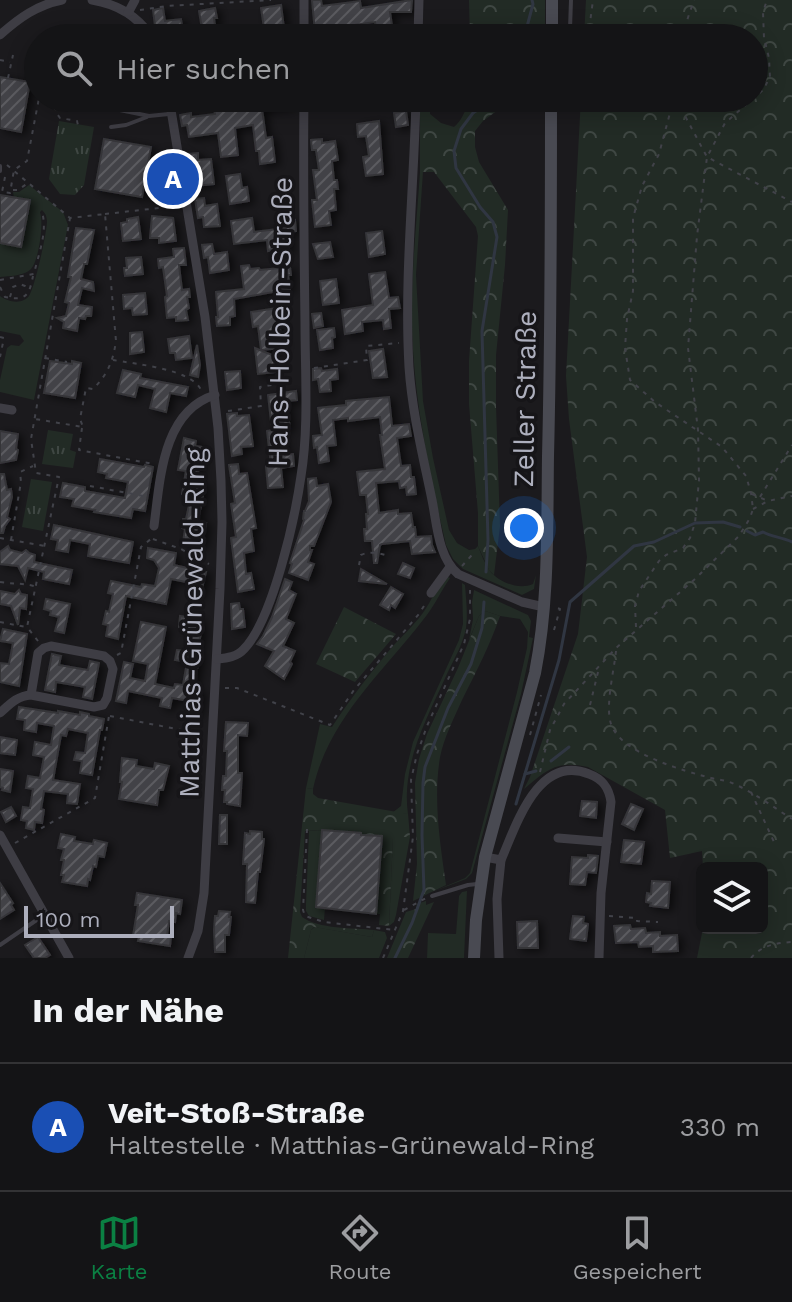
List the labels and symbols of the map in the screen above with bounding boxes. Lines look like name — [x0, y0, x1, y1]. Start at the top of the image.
pin: A — [147, 149, 199, 209]
street label: Hans-Holbein-Straße — [261, 177, 299, 467]
street label: Zeller Straße — [507, 310, 543, 488]
street label: Matthias-Grünewald-Ring — [172, 448, 212, 798]
your location — [504, 508, 544, 548]
scale bar — [24, 902, 174, 938]

